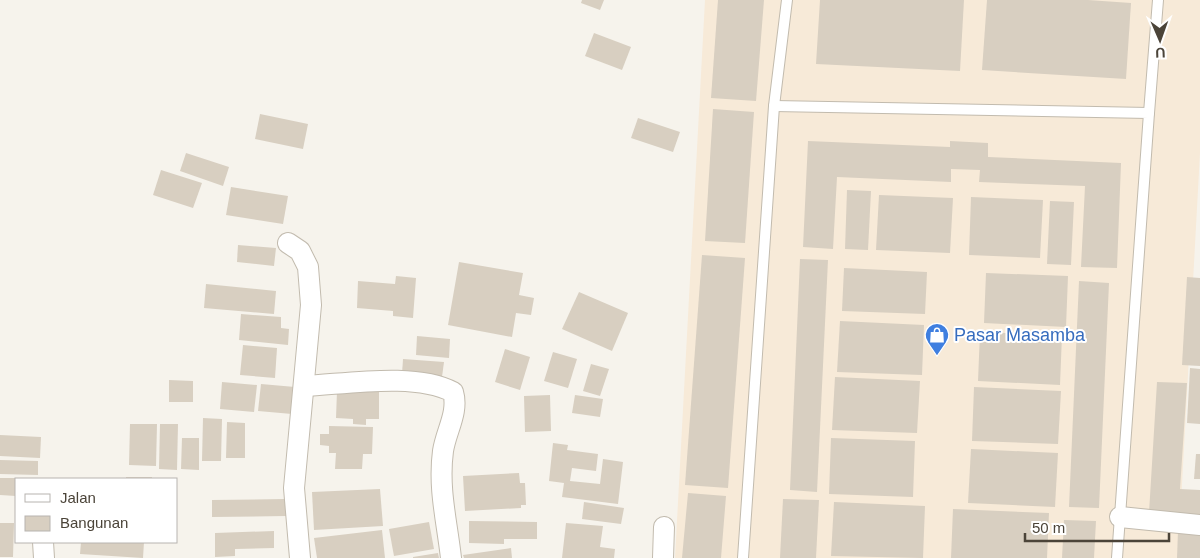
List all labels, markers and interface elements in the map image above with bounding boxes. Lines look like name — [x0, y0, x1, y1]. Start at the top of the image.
north arrow — [1135, 15, 1185, 65]
text: U — [1155, 45, 1166, 61]
shop icon: Pasar Masamba — [924, 322, 950, 356]
place label: Pasar Masamba — [954, 325, 1086, 345]
legend — [15, 478, 178, 543]
text: Jalan — [60, 489, 96, 506]
scale bar — [1025, 510, 1169, 542]
text: Bangunan — [60, 514, 128, 531]
text: 50 m — [1032, 519, 1065, 536]

